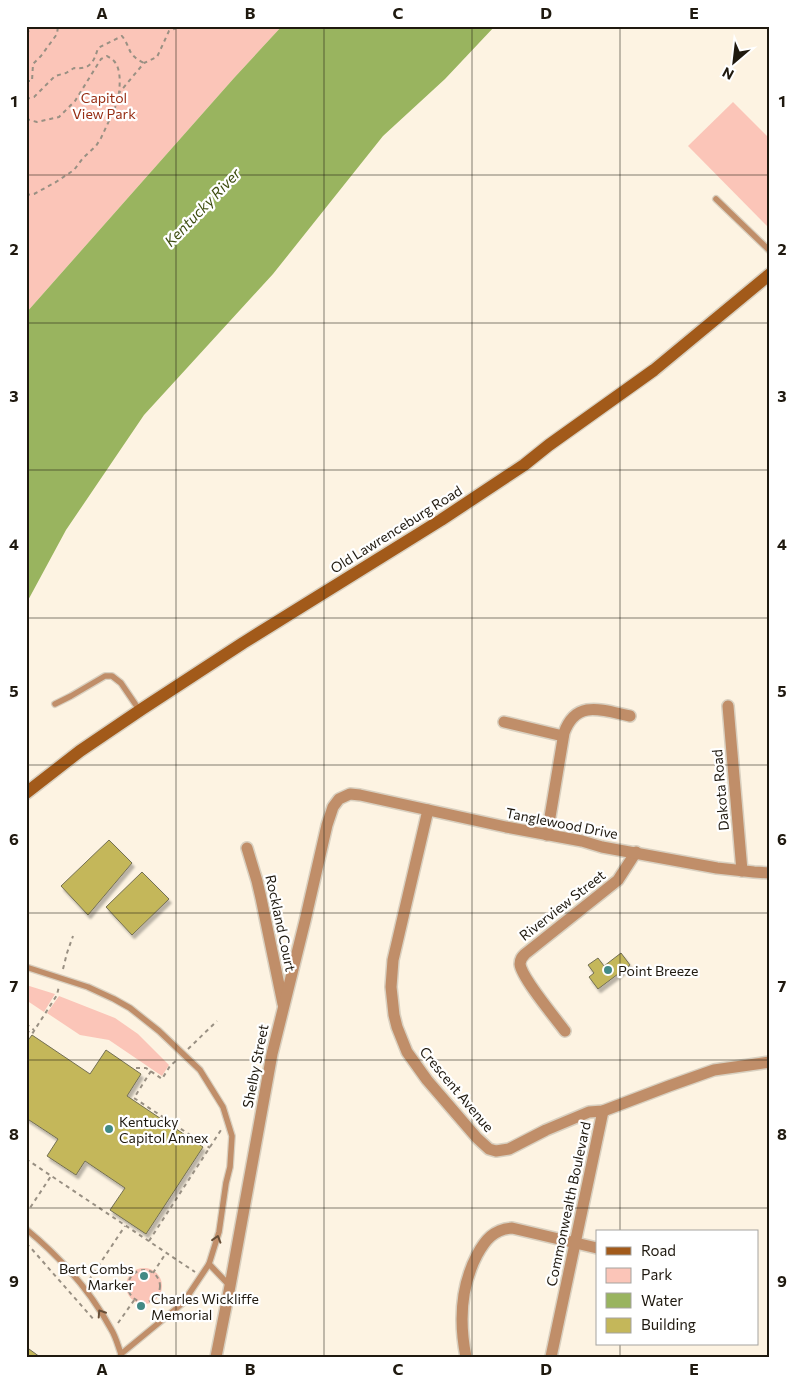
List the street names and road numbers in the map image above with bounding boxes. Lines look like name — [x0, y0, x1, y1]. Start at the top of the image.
street label: Old Lawrenceburg Road — [327, 482, 465, 576]
street label: Dakota Road — [708, 749, 732, 831]
street label: Tanglewood Drive — [505, 804, 619, 842]
street label: Riverview Street — [516, 866, 609, 944]
street label: Rockland Court — [262, 873, 300, 973]
street label: Shelby Street — [239, 1023, 271, 1109]
street label: Crescent Avenue — [416, 1043, 498, 1135]
street label: Commonwealth Boulevard — [542, 1120, 594, 1288]

